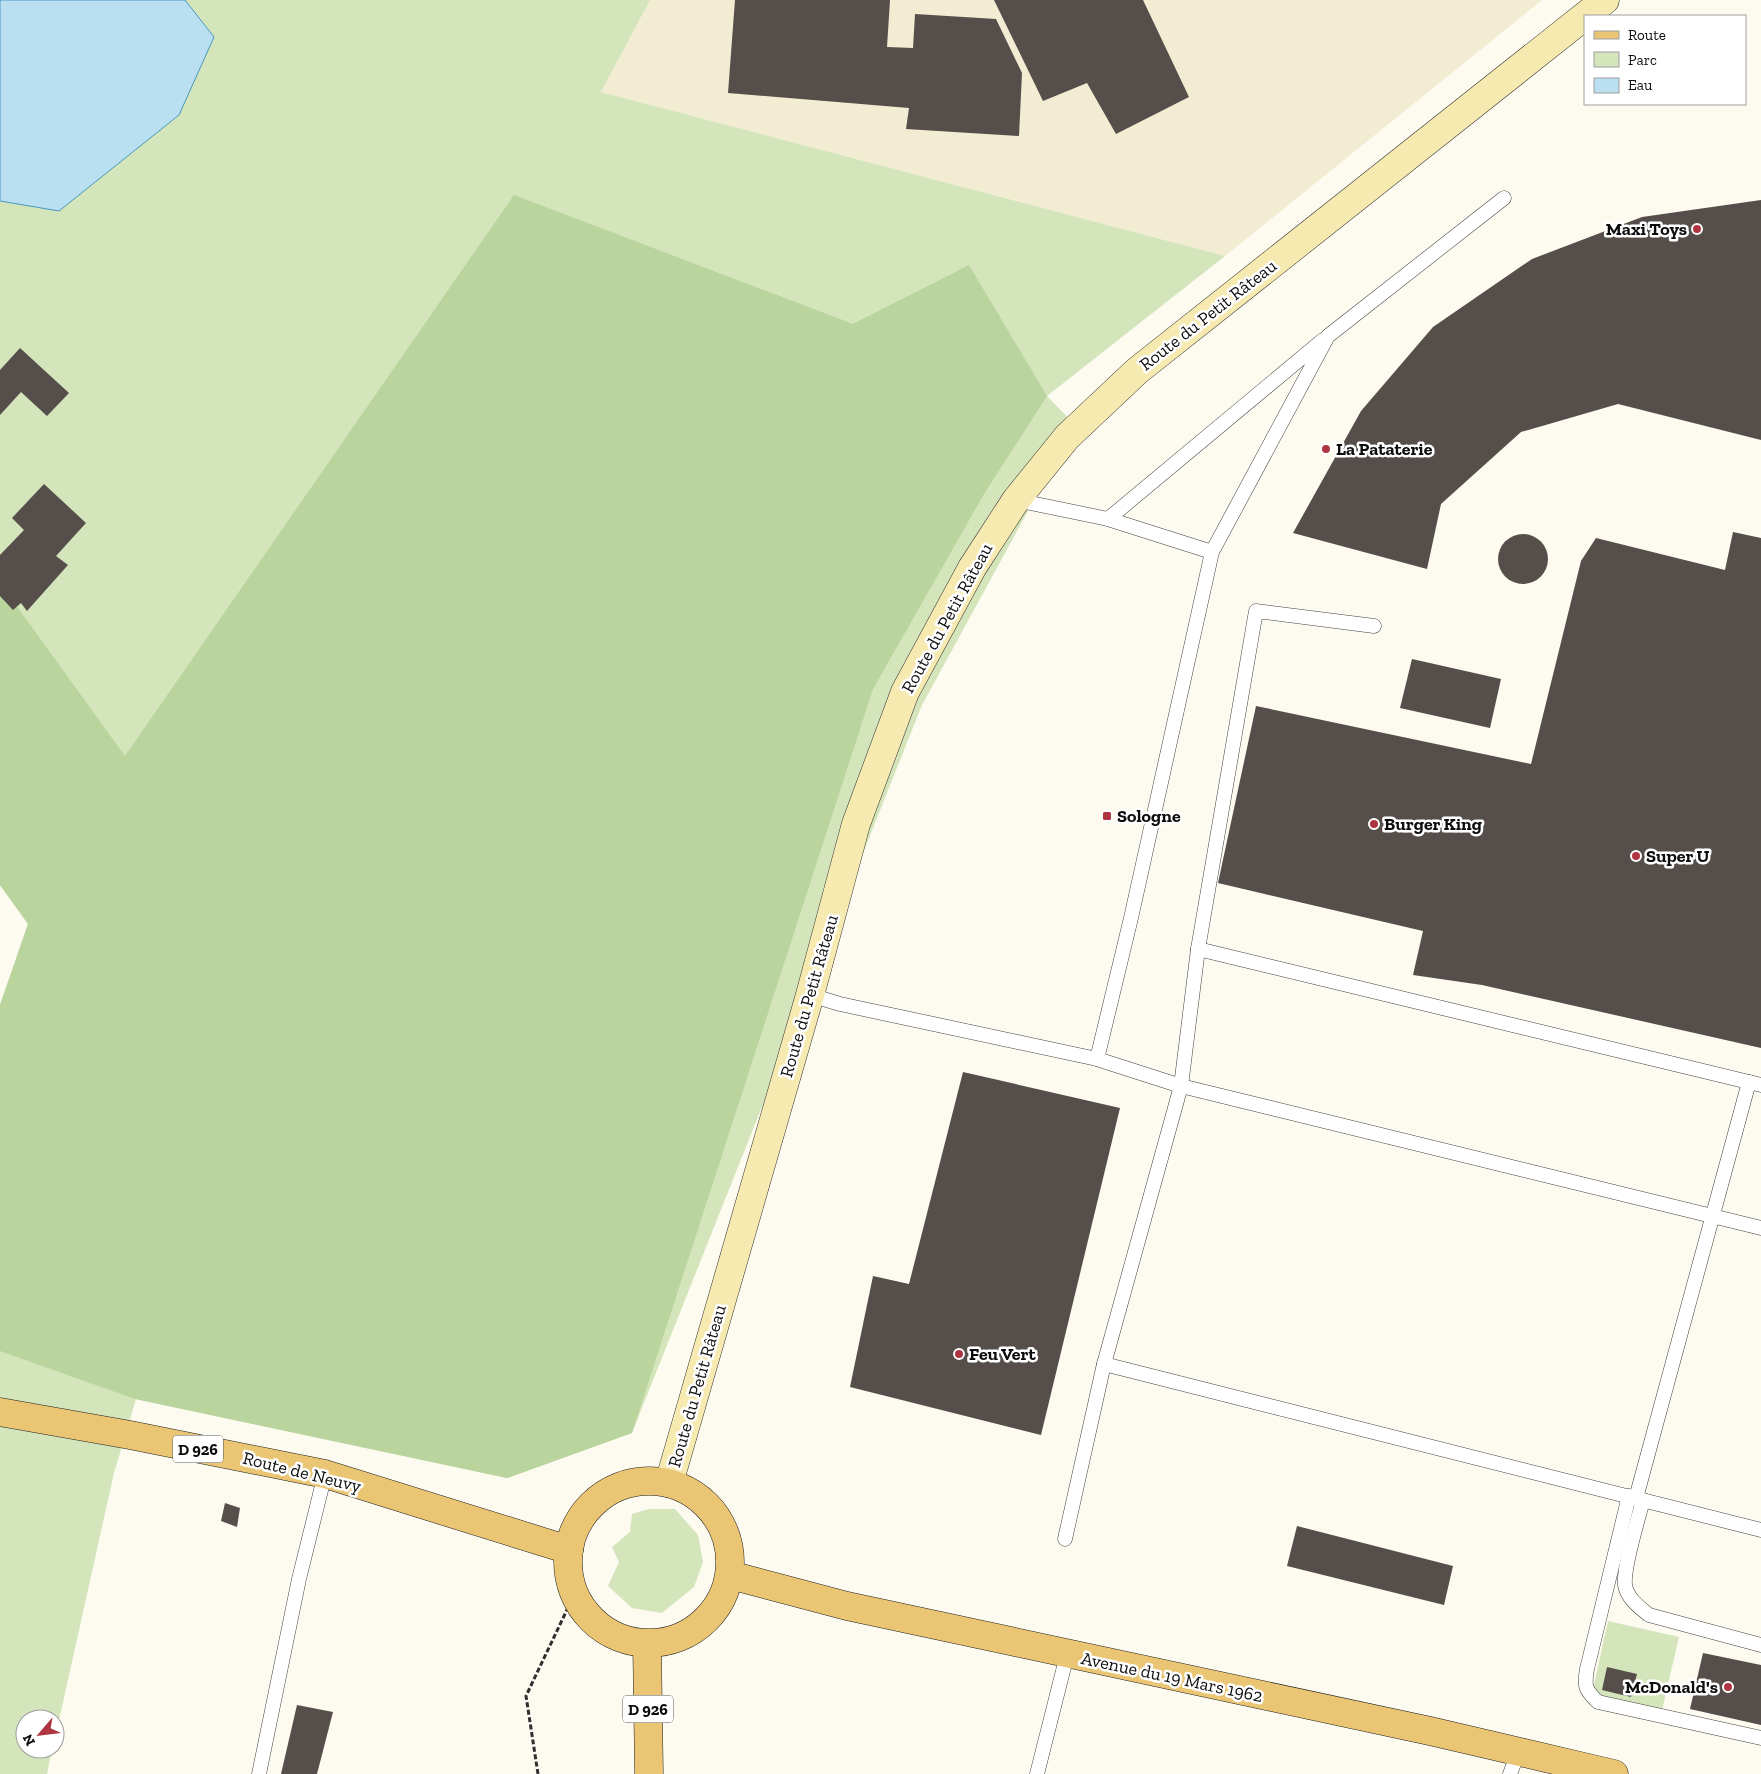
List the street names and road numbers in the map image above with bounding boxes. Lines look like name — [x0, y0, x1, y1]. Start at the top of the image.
street label: Route du Petit Râteau — [1135, 255, 1281, 375]
street label: Route du Petit Râteau — [897, 539, 997, 697]
street label: Route du Petit Râteau — [775, 912, 843, 1080]
street label: Route du Petit Râteau — [663, 1302, 731, 1470]
road number: D 926 — [173, 1436, 223, 1462]
street label: Route de Neuvy — [240, 1447, 364, 1498]
street label: Avenue du 19 Mars 1962 — [1079, 1647, 1265, 1707]
road number: D 926 — [623, 1696, 673, 1722]

